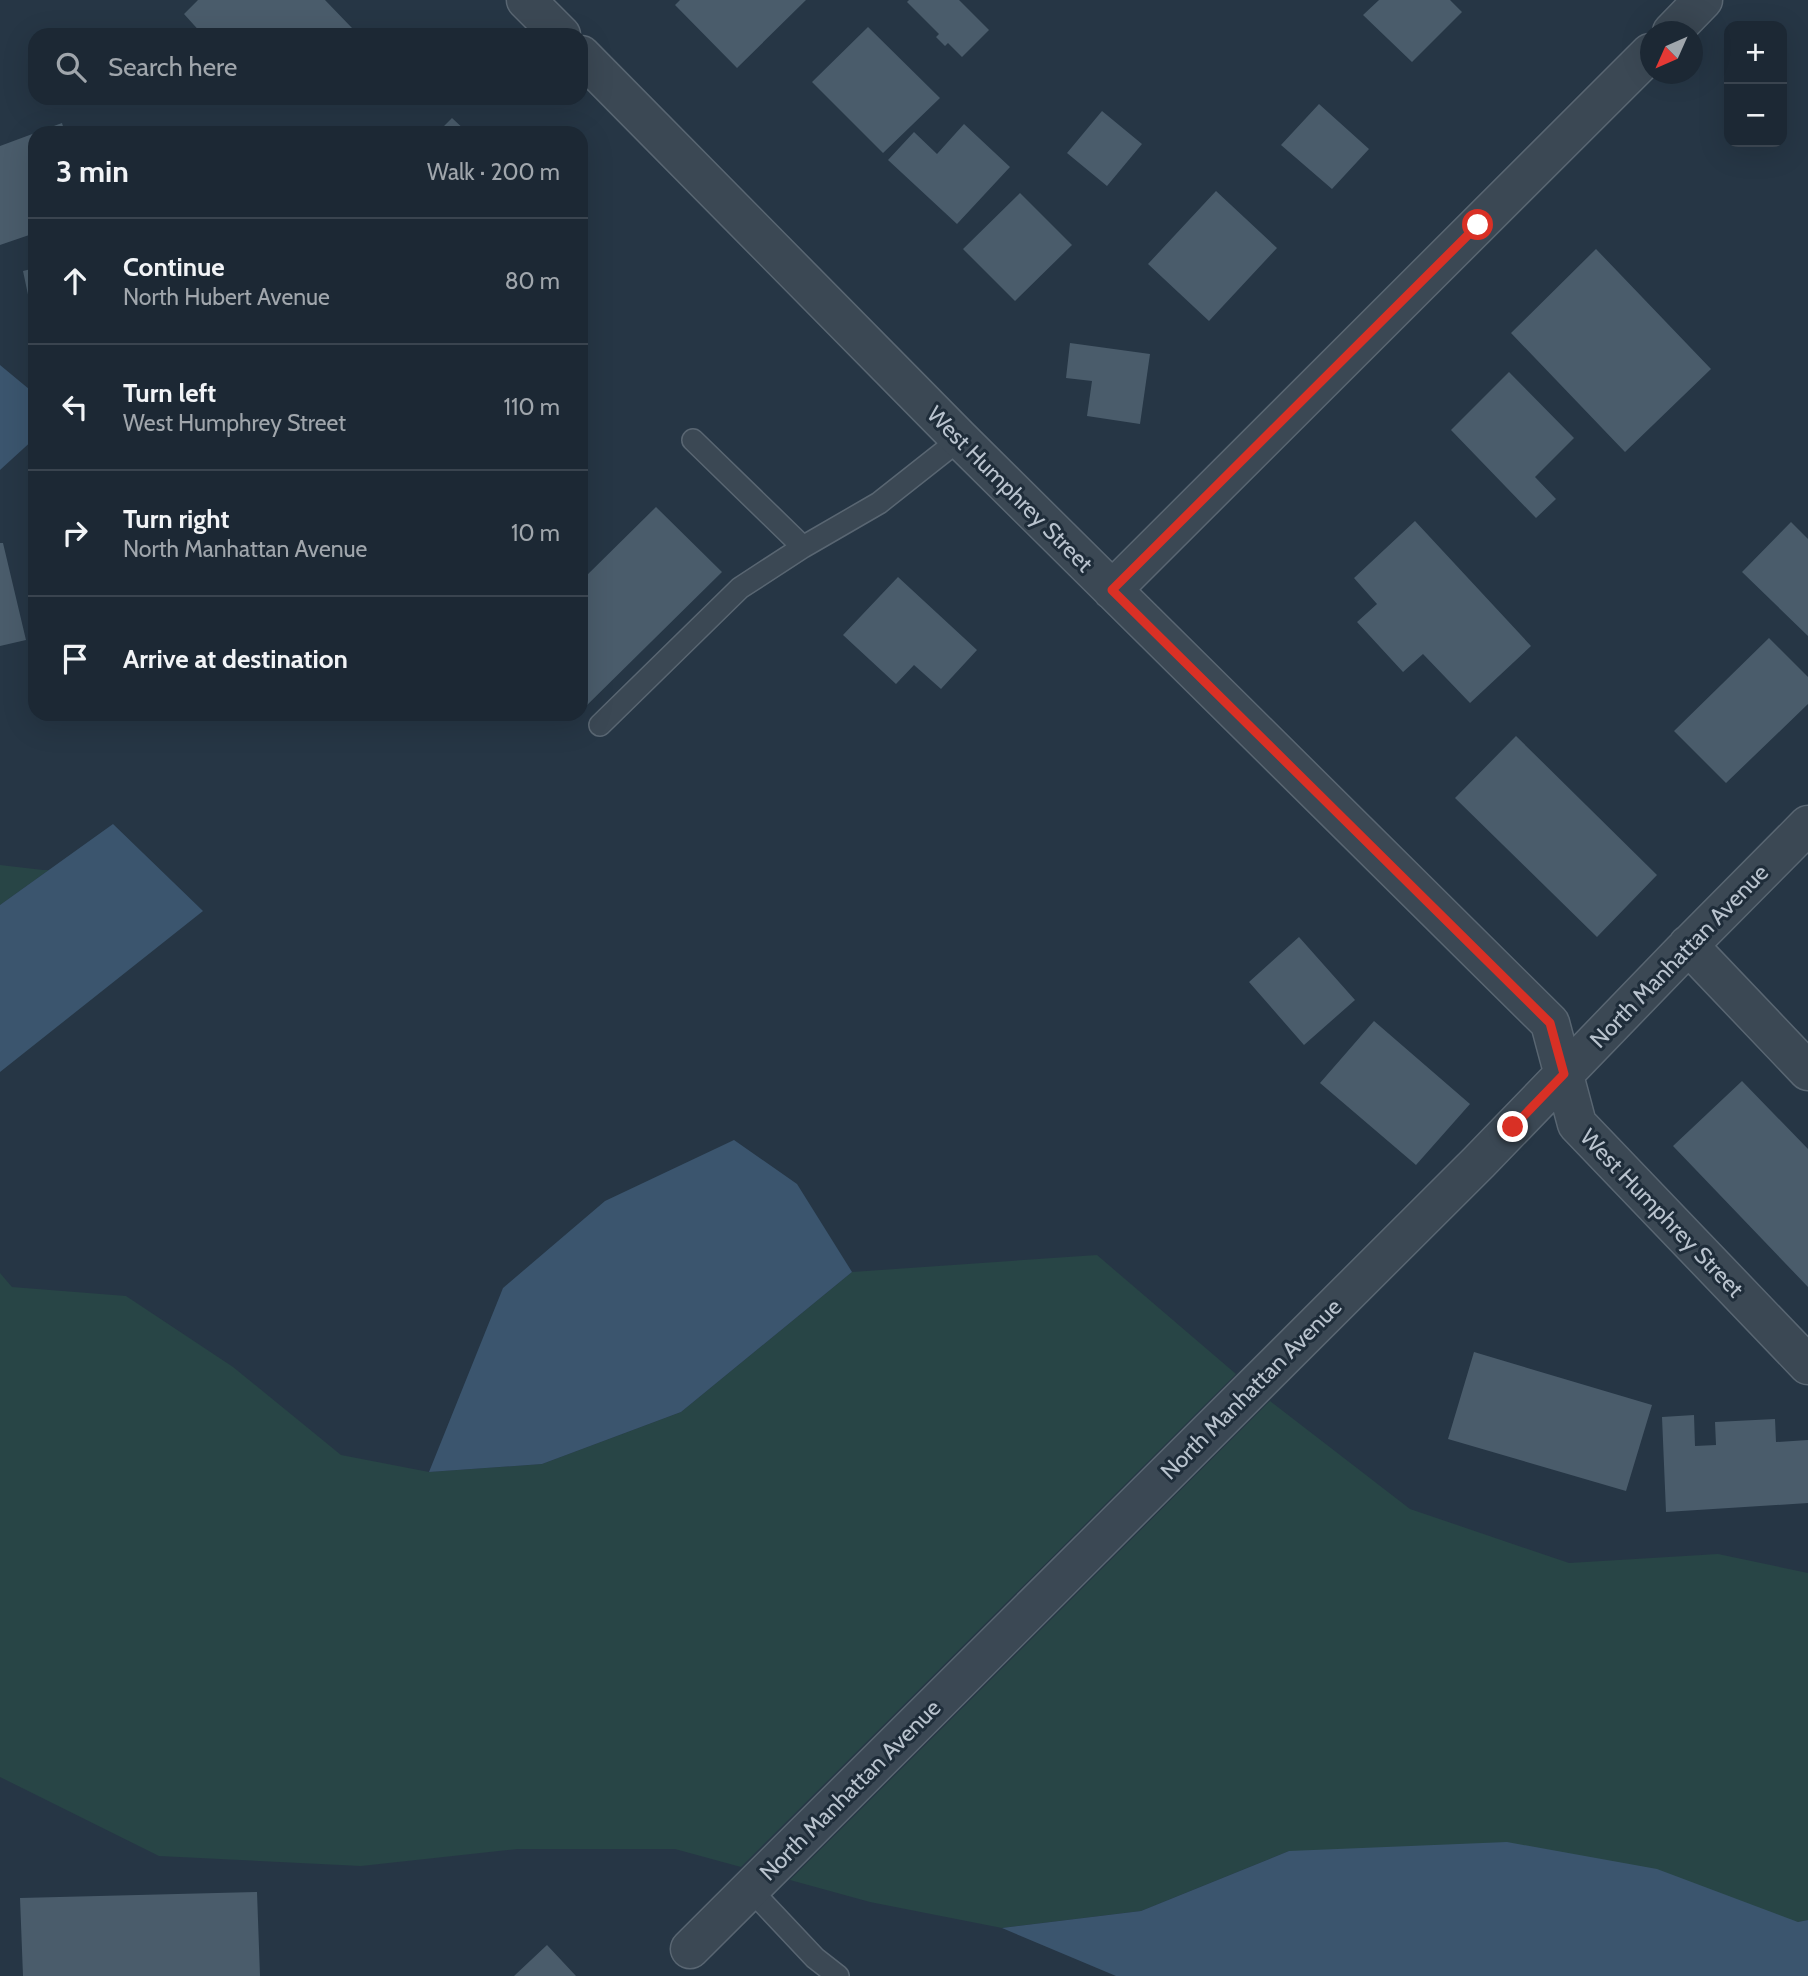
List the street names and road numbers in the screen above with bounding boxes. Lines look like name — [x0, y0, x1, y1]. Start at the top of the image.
street label: West Humphrey Street — [921, 400, 1099, 578]
street label: North Manhattan Avenue — [1584, 858, 1774, 1054]
street label: West Humphrey Street — [1574, 1123, 1750, 1303]
street label: North Manhattan Avenue — [1155, 1293, 1347, 1485]
street label: North Manhattan Avenue — [754, 1694, 946, 1886]

